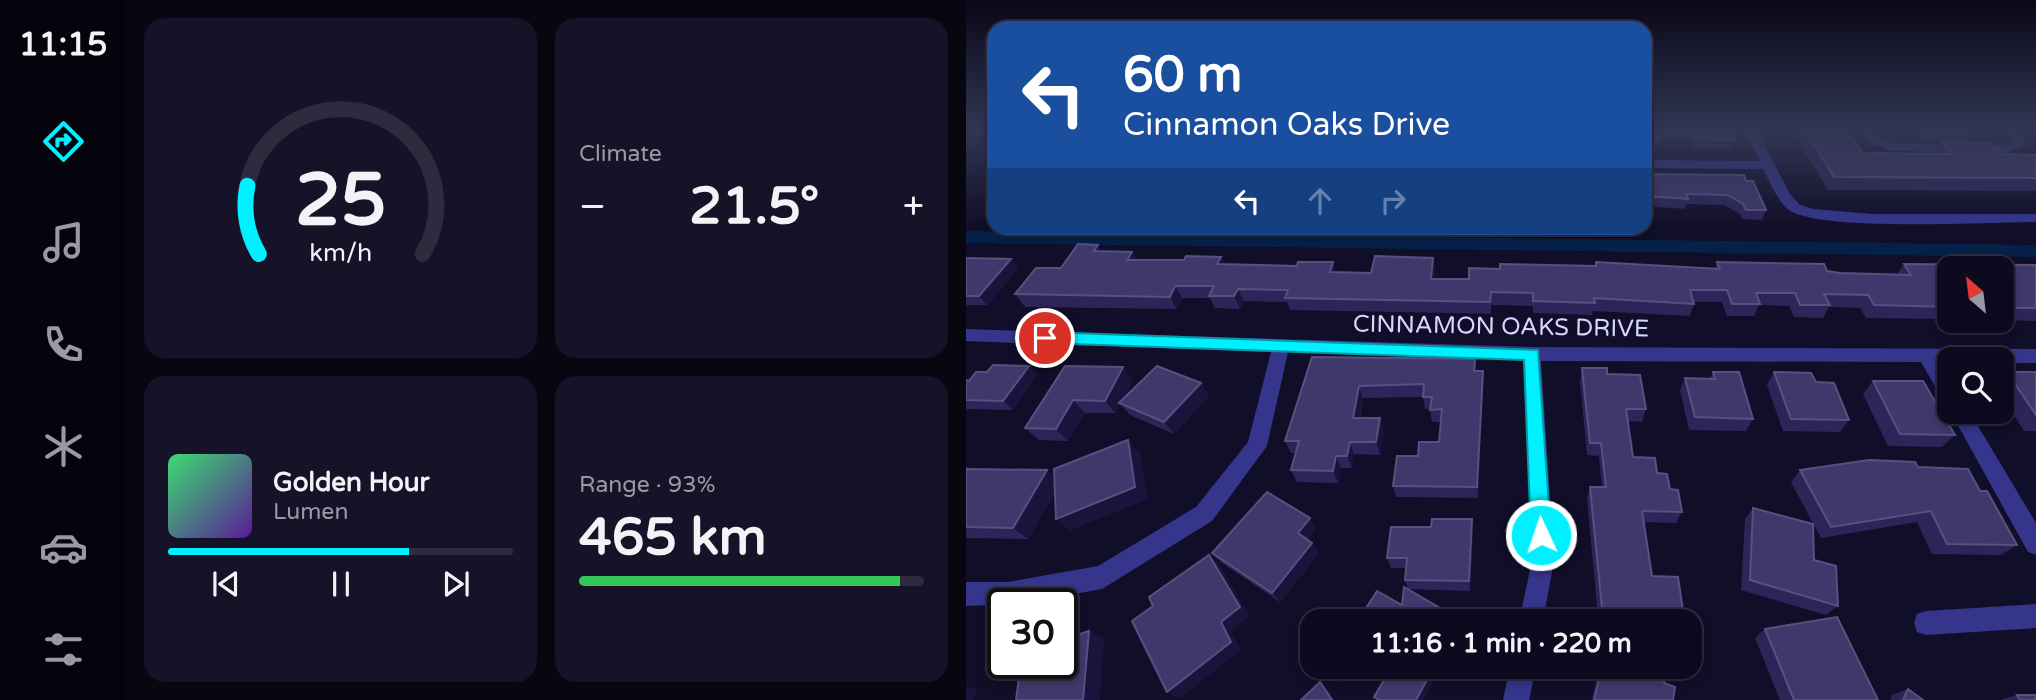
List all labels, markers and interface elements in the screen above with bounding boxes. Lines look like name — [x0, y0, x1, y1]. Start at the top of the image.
text: 11:15 — [19, 26, 107, 64]
text: 60 m — [1123, 46, 1242, 105]
icon: left — [1008, 49, 1099, 140]
text: Cinnamon Oaks Drive — [1123, 106, 1450, 144]
icon: directions — [39, 117, 88, 166]
text: Climate — [579, 140, 662, 168]
text: 25 — [295, 157, 386, 245]
text: 21.5° — [689, 175, 819, 238]
icon: left — [1228, 182, 1266, 220]
icon: ahead — [1301, 182, 1339, 220]
icon: right — [1374, 182, 1412, 220]
text: − — [579, 184, 606, 230]
text: + — [903, 184, 924, 230]
icon: music — [39, 218, 88, 267]
text: km/h — [309, 238, 372, 268]
north arrow — [1937, 256, 2014, 332]
map controls — [1937, 256, 2014, 424]
pin — [1015, 308, 1075, 368]
street label: CINNAMON OAKS DRIVE — [1353, 309, 1649, 344]
icon: arrive — [1026, 319, 1064, 357]
icon: phone — [39, 320, 88, 369]
button: search — [1937, 347, 2014, 424]
icon: climate — [39, 422, 88, 471]
text: Golden Hour — [273, 467, 430, 498]
text: Range · 93% — [579, 471, 715, 499]
text: Lumen — [273, 498, 348, 526]
position arrow — [1504, 498, 1578, 572]
text: 465 km — [579, 506, 767, 569]
icon: car — [39, 523, 88, 572]
icon: previous — [207, 565, 245, 603]
icon: pause — [322, 565, 360, 603]
icon: next — [437, 565, 475, 603]
speed limit sign: 30 — [987, 588, 1078, 679]
icon: filters — [39, 625, 88, 674]
text: 11:16 · 1 min · 220 m — [1370, 628, 1632, 659]

